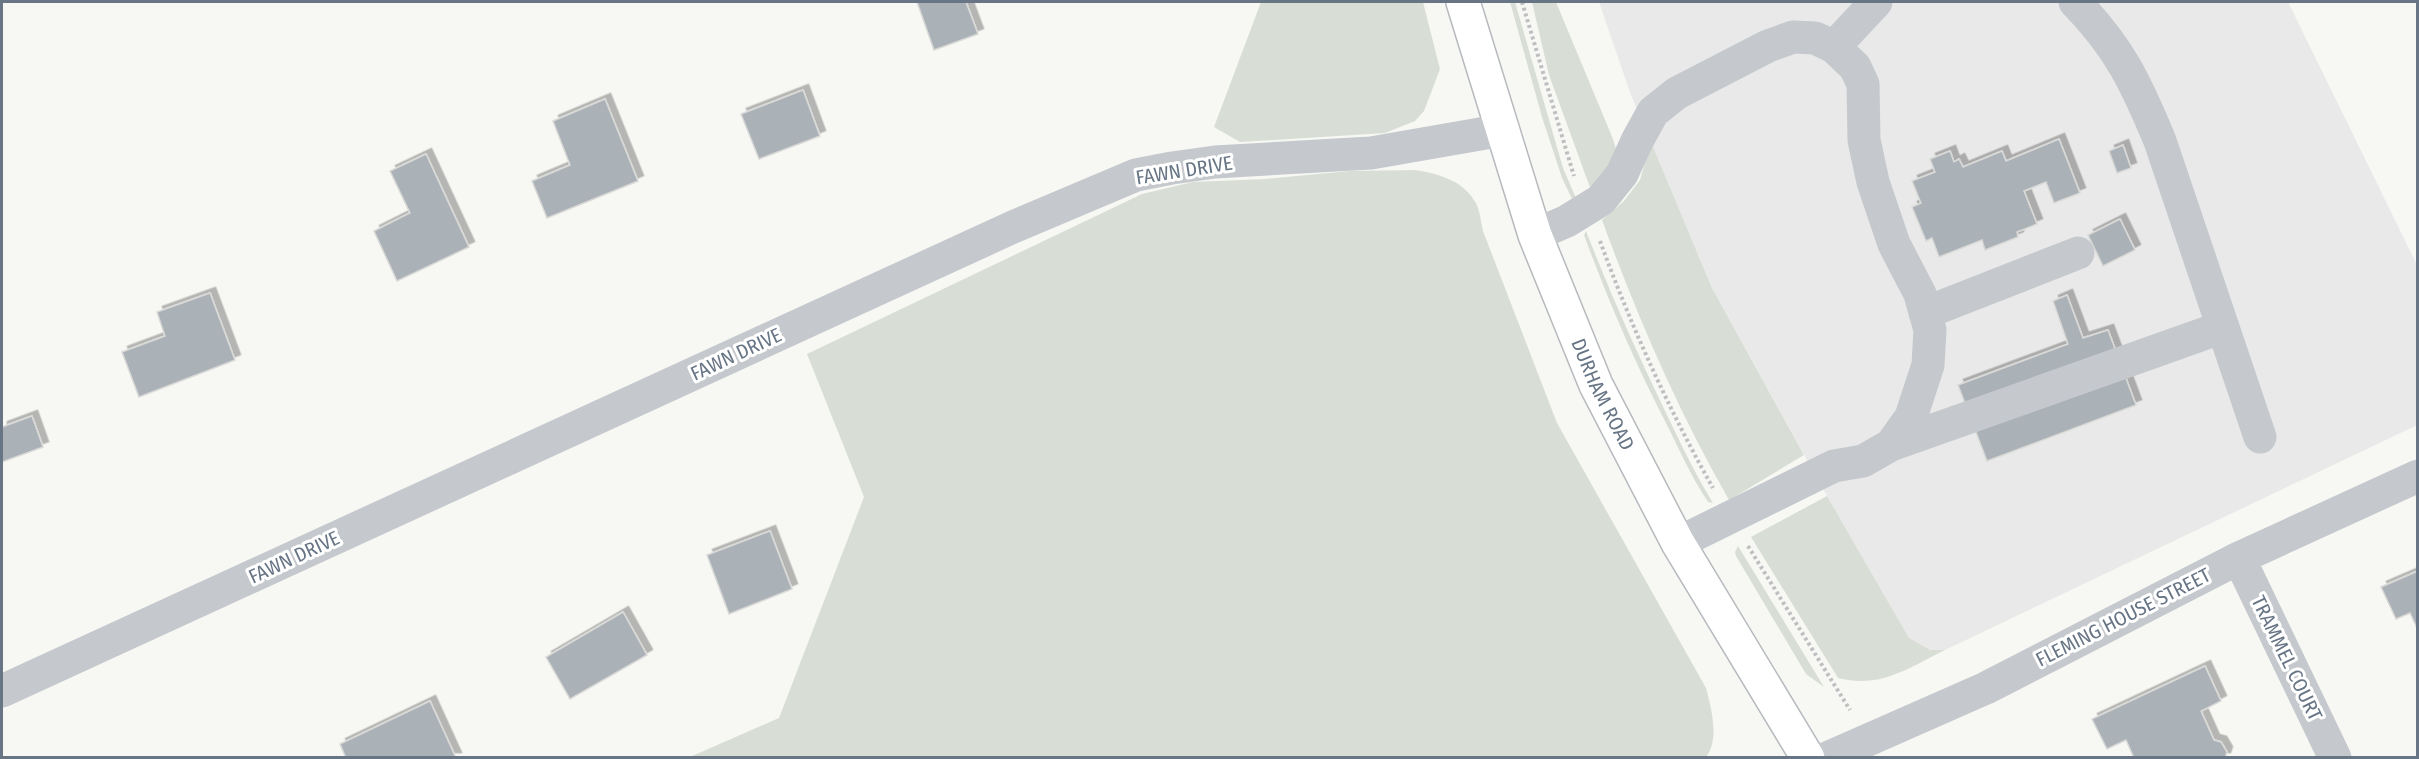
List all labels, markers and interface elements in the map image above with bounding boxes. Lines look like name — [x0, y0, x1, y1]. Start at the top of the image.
street label: FAWN DRIVE — [1134, 151, 1234, 189]
street label: FAWN DRIVE — [687, 323, 785, 385]
street label: DURHAM ROAD — [1566, 335, 1640, 454]
street label: FAWN DRIVE — [245, 526, 343, 588]
street label: FLEMING HOUSE STREET — [2032, 562, 2215, 671]
street label: TRAMMEL COURT — [2246, 592, 2328, 725]

